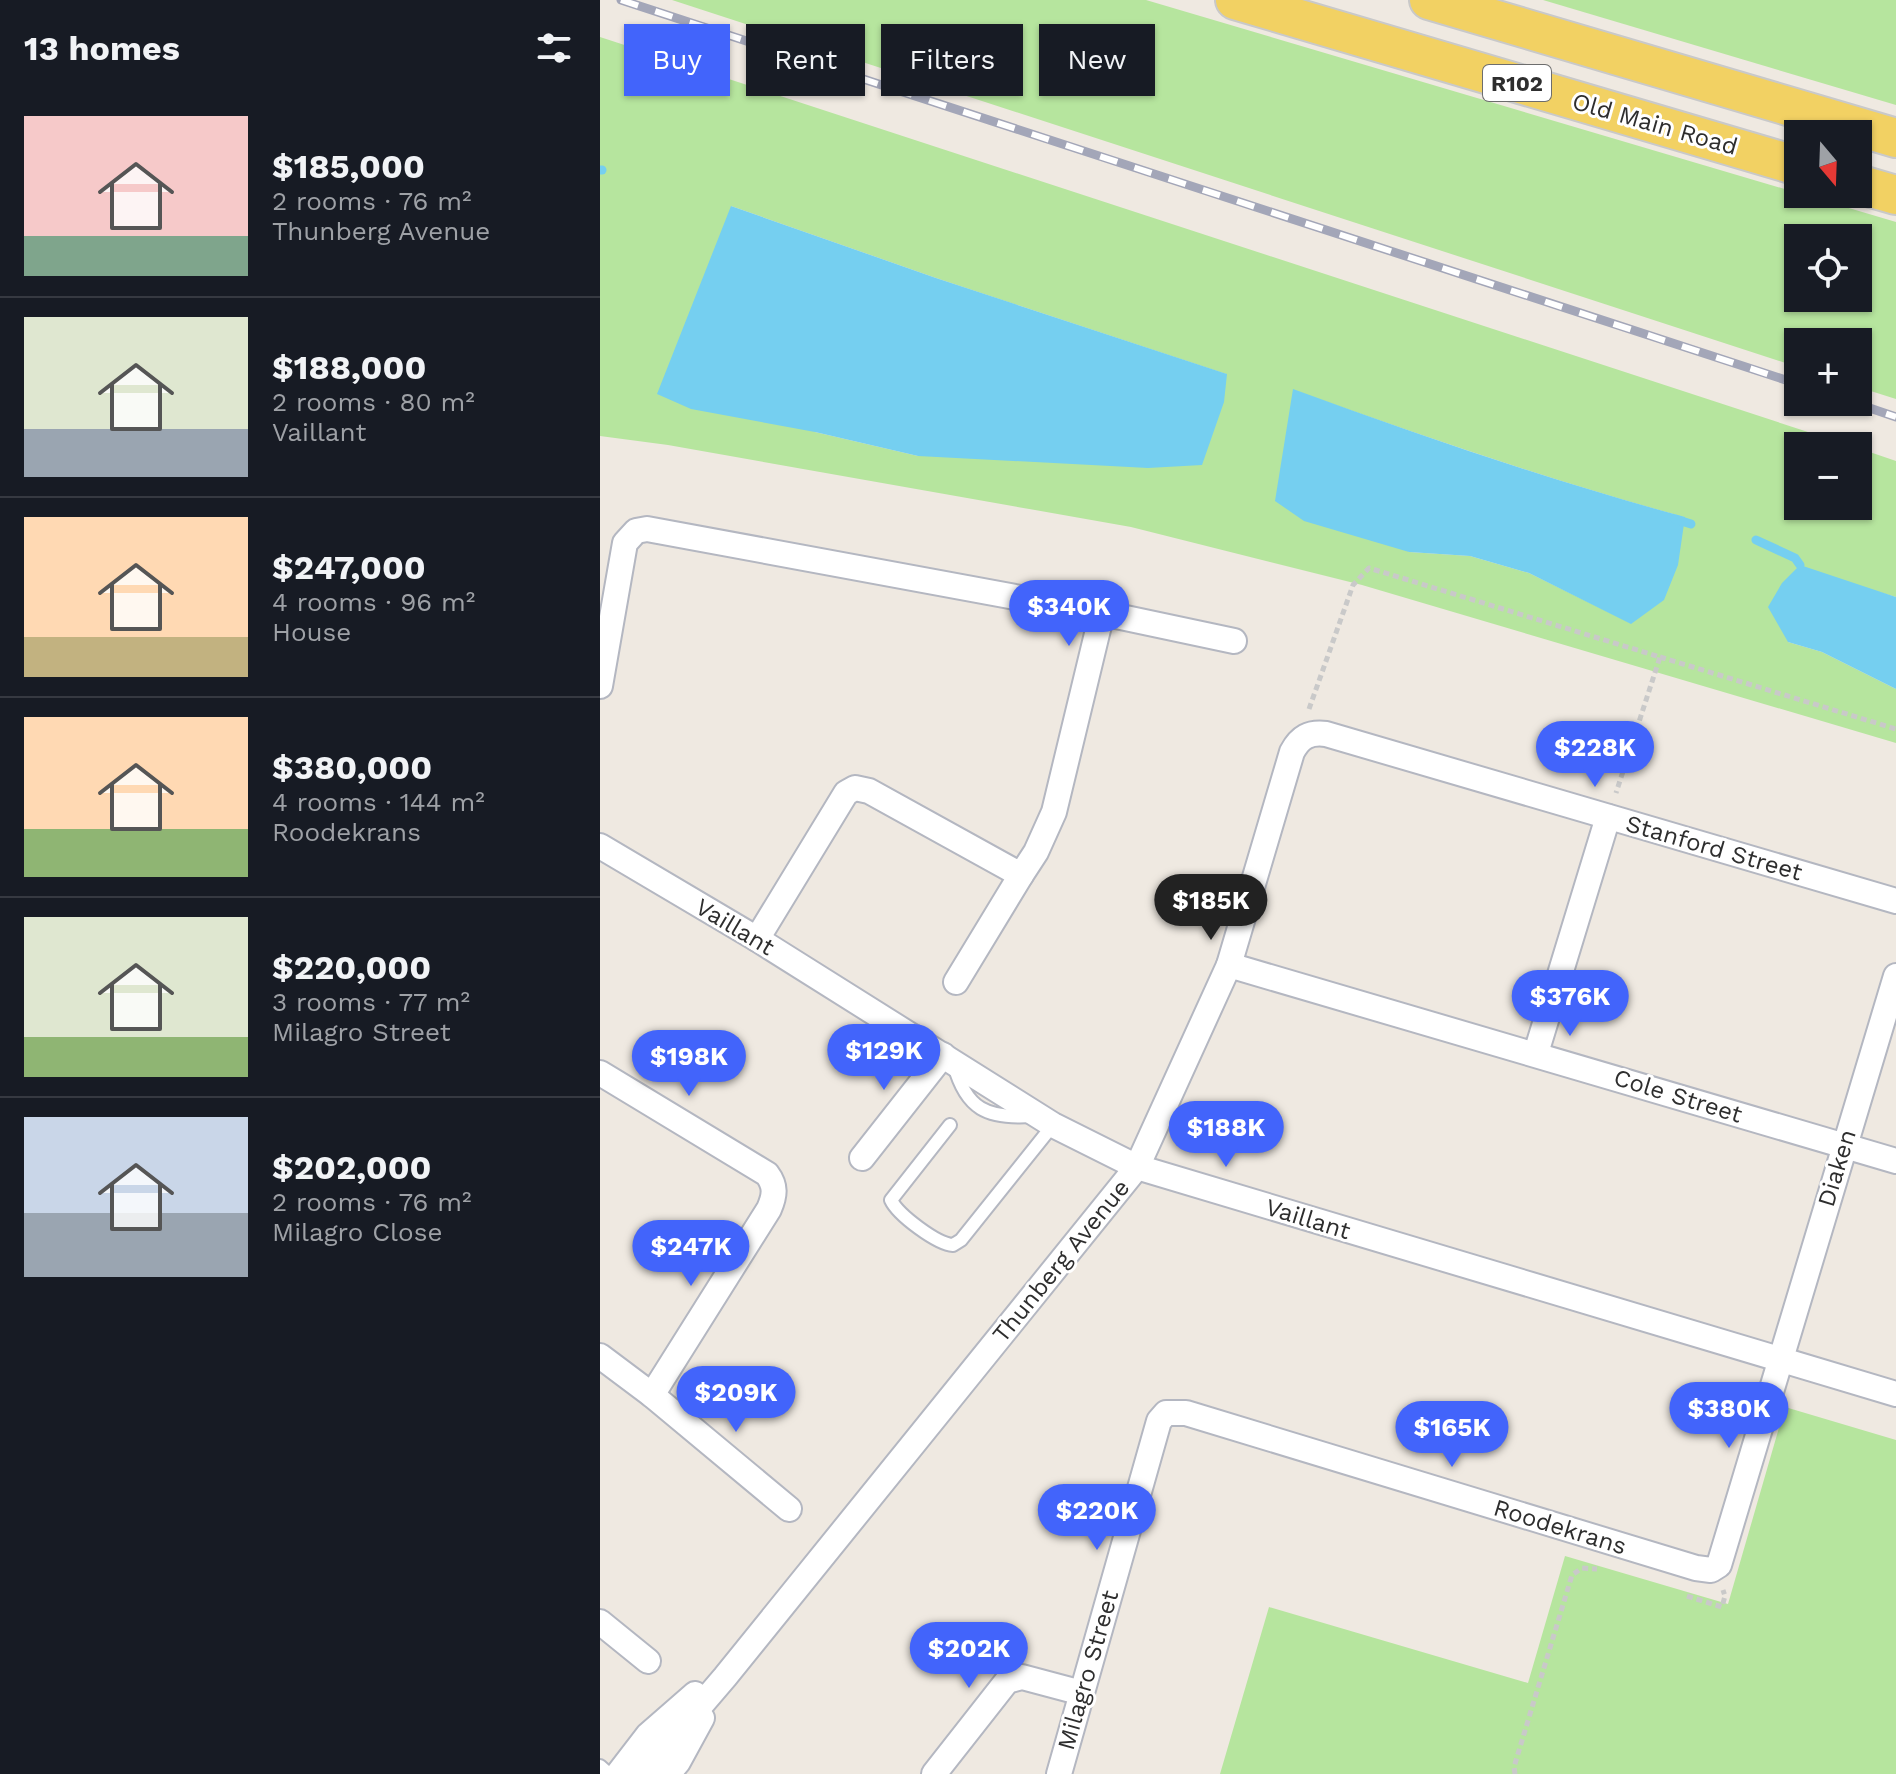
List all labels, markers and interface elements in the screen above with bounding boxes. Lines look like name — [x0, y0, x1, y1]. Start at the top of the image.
chip: Buy — [624, 24, 730, 96]
chip: Rent — [746, 24, 865, 96]
chip: Filters — [881, 24, 1023, 96]
chip: New — [1039, 24, 1155, 96]
icon: filters — [532, 26, 576, 70]
text: 13 homes — [24, 28, 180, 68]
road number: R102 — [1483, 65, 1551, 101]
street label: Old Main Road — [1569, 87, 1741, 161]
north arrow — [1784, 120, 1872, 208]
map controls — [1784, 120, 1872, 520]
text: $185,000 — [272, 146, 425, 186]
icon: home — [88, 148, 184, 244]
text: 2 rooms · 76 m² — [272, 186, 471, 216]
text: Thunberg Avenue — [272, 216, 490, 246]
button: locate — [1784, 224, 1872, 312]
button: + — [1784, 328, 1872, 416]
text: $188,000 — [272, 347, 426, 387]
icon: home — [88, 349, 184, 445]
text: 2 rooms · 80 m² — [272, 387, 475, 417]
text: Vaillant — [272, 417, 366, 447]
button: − — [1784, 432, 1872, 520]
text: $247,000 — [272, 547, 426, 587]
icon: home — [88, 549, 184, 645]
pin: $340K — [1013, 580, 1125, 648]
text: 4 rooms · 96 m² — [272, 587, 475, 617]
text: $340K — [1027, 591, 1111, 621]
text: House — [272, 617, 351, 647]
pin: $228K — [1539, 721, 1651, 789]
text: $228K — [1554, 732, 1636, 762]
text: $380,000 — [272, 747, 432, 787]
icon: home — [88, 749, 184, 845]
text: 4 rooms · 144 m² — [272, 787, 485, 817]
street label: Stanford Street — [1623, 809, 1805, 887]
text: Roodekrans — [272, 817, 421, 847]
pin: $185K — [1155, 874, 1267, 942]
text: $185K — [1172, 885, 1250, 915]
street label: Vaillant — [690, 893, 780, 961]
text: $220,000 — [272, 947, 431, 987]
icon: home — [88, 949, 184, 1045]
pin: $376K — [1514, 970, 1626, 1038]
text: $376K — [1530, 981, 1610, 1011]
text: 3 rooms · 77 m² — [272, 987, 470, 1017]
text: Milagro Street — [272, 1017, 451, 1047]
pin: $129K — [828, 1024, 940, 1092]
pin: $198K — [633, 1030, 745, 1098]
text: $129K — [845, 1035, 923, 1065]
text: $198K — [650, 1041, 728, 1071]
street label: Cole Street — [1611, 1063, 1745, 1129]
pin: $188K — [1170, 1101, 1282, 1169]
text: $188K — [1187, 1112, 1265, 1142]
street label: Diaken — [1812, 1126, 1862, 1210]
text: $202,000 — [272, 1147, 431, 1187]
icon: home — [88, 1149, 184, 1245]
street label: Thunberg Avenue — [987, 1174, 1135, 1348]
text: 2 rooms · 76 m² — [272, 1187, 471, 1217]
street label: Vaillant — [1262, 1193, 1354, 1245]
text: Milagro Close — [272, 1217, 442, 1247]
pin: $247K — [635, 1220, 747, 1288]
text: $247K — [650, 1231, 732, 1261]
pin: $209K — [680, 1366, 792, 1434]
text: $209K — [695, 1377, 777, 1407]
pin: $380K — [1673, 1382, 1785, 1450]
text: $380K — [1687, 1393, 1771, 1423]
pin: $165K — [1396, 1401, 1508, 1469]
text: $165K — [1413, 1412, 1491, 1442]
pin: $220K — [1041, 1484, 1153, 1552]
street label: Roodekrans — [1490, 1494, 1630, 1560]
text: $220K — [1056, 1495, 1138, 1525]
street label: Milagro Street — [1052, 1587, 1124, 1753]
pin: $202K — [913, 1622, 1025, 1690]
text: $202K — [928, 1633, 1010, 1663]

